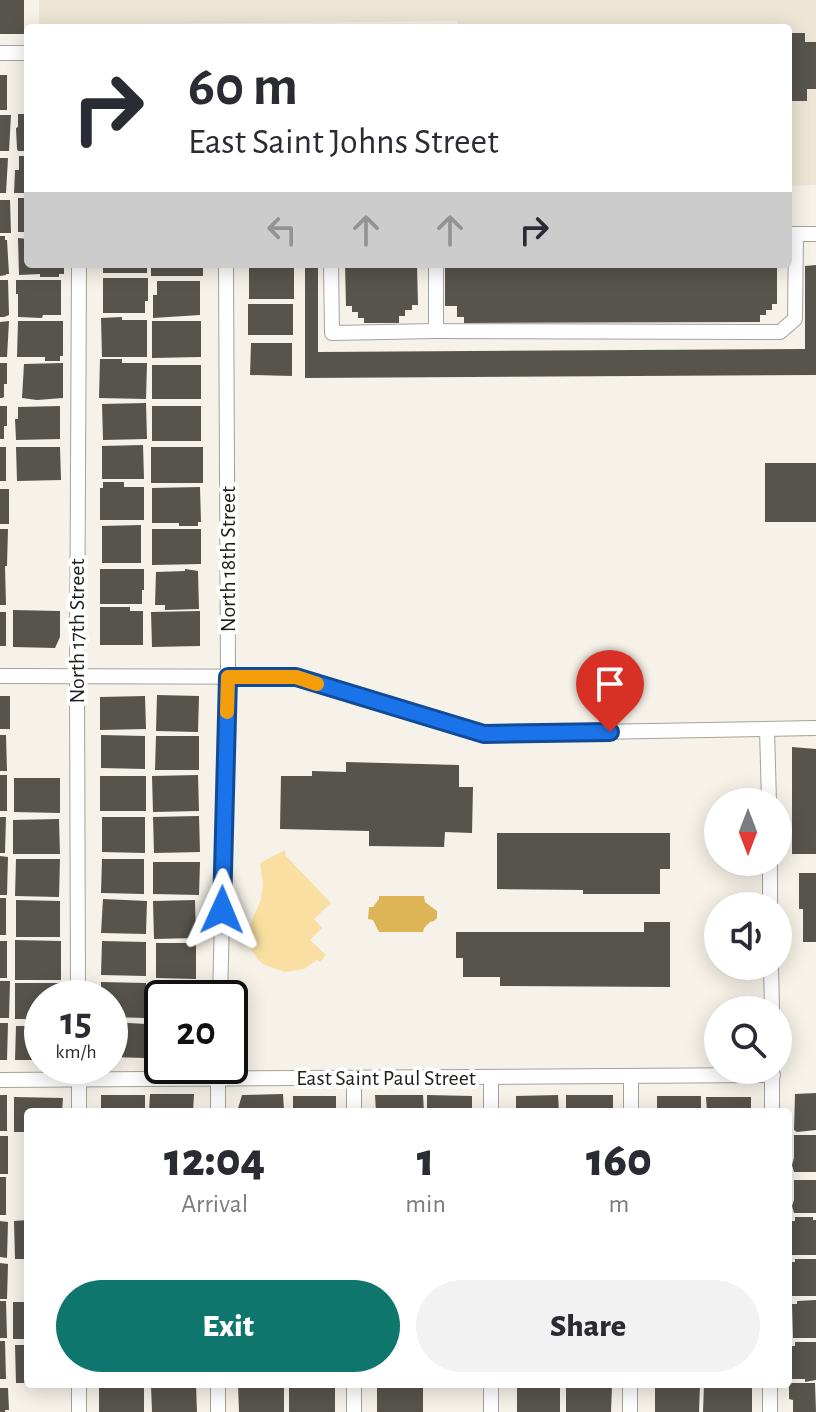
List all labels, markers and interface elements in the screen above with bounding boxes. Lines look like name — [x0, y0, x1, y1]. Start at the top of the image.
icon: right — [56, 56, 160, 160]
text: 60 m — [188, 59, 298, 115]
text: East Saint Johns Street — [188, 124, 499, 160]
icon: left — [260, 208, 304, 252]
icon: ahead — [344, 208, 388, 252]
icon: ahead — [428, 208, 472, 252]
icon: right — [512, 208, 556, 252]
street label: North 18th Street — [217, 486, 239, 632]
street label: North 17th Street — [66, 559, 88, 703]
pin — [576, 650, 644, 732]
icon: arrive — [588, 662, 632, 706]
north arrow — [704, 788, 792, 876]
map controls — [704, 788, 792, 1084]
position arrow — [180, 868, 264, 952]
button: sound — [704, 892, 792, 980]
speed limit sign: 20 — [144, 980, 248, 1084]
button: search — [704, 996, 792, 1084]
text: 15 — [60, 1002, 92, 1042]
text: km/h — [55, 1042, 97, 1062]
street label: East Saint Paul Street — [296, 1067, 476, 1089]
text: 12:04 — [164, 1137, 265, 1185]
text: 1 — [417, 1137, 434, 1185]
text: 160 — [586, 1137, 652, 1185]
text: Arrival — [181, 1191, 248, 1217]
text: min — [405, 1191, 446, 1217]
text: m — [608, 1191, 629, 1217]
button: Exit — [56, 1280, 400, 1372]
button: Share — [416, 1280, 760, 1372]

